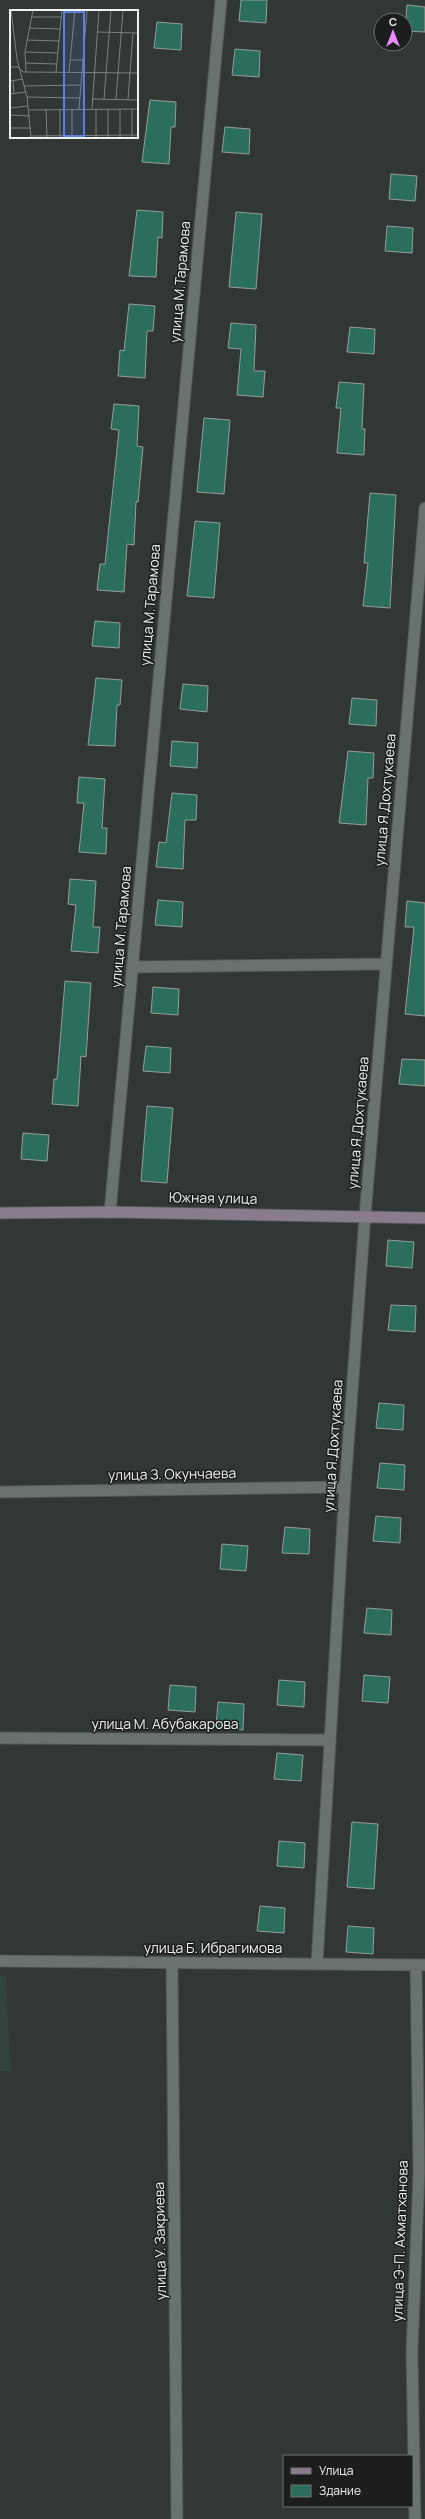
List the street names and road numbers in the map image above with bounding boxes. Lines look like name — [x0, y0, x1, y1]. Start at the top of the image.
street label: улица М.Тарамова — [165, 220, 194, 344]
street label: улица М.Тарамова — [135, 543, 164, 667]
street label: улица Я.Дохтукаева — [369, 733, 400, 867]
street label: улица М.Тарамова — [106, 865, 135, 989]
street label: улица Я.Дохтукаева — [342, 1056, 373, 1190]
street label: Южная улица — [169, 1187, 257, 1208]
street label: улица Я.Дохтукаева — [318, 1379, 347, 1513]
street label: улица З. Окунчаева — [108, 1463, 236, 1484]
street label: улица М. Абубакарова — [91, 1714, 239, 1733]
street label: улица Б. Ибрагимова — [144, 1938, 282, 1957]
street label: улица Э-П. Ахматханова — [387, 2160, 412, 2322]
street label: улица У. Закриева — [149, 2182, 170, 2300]

